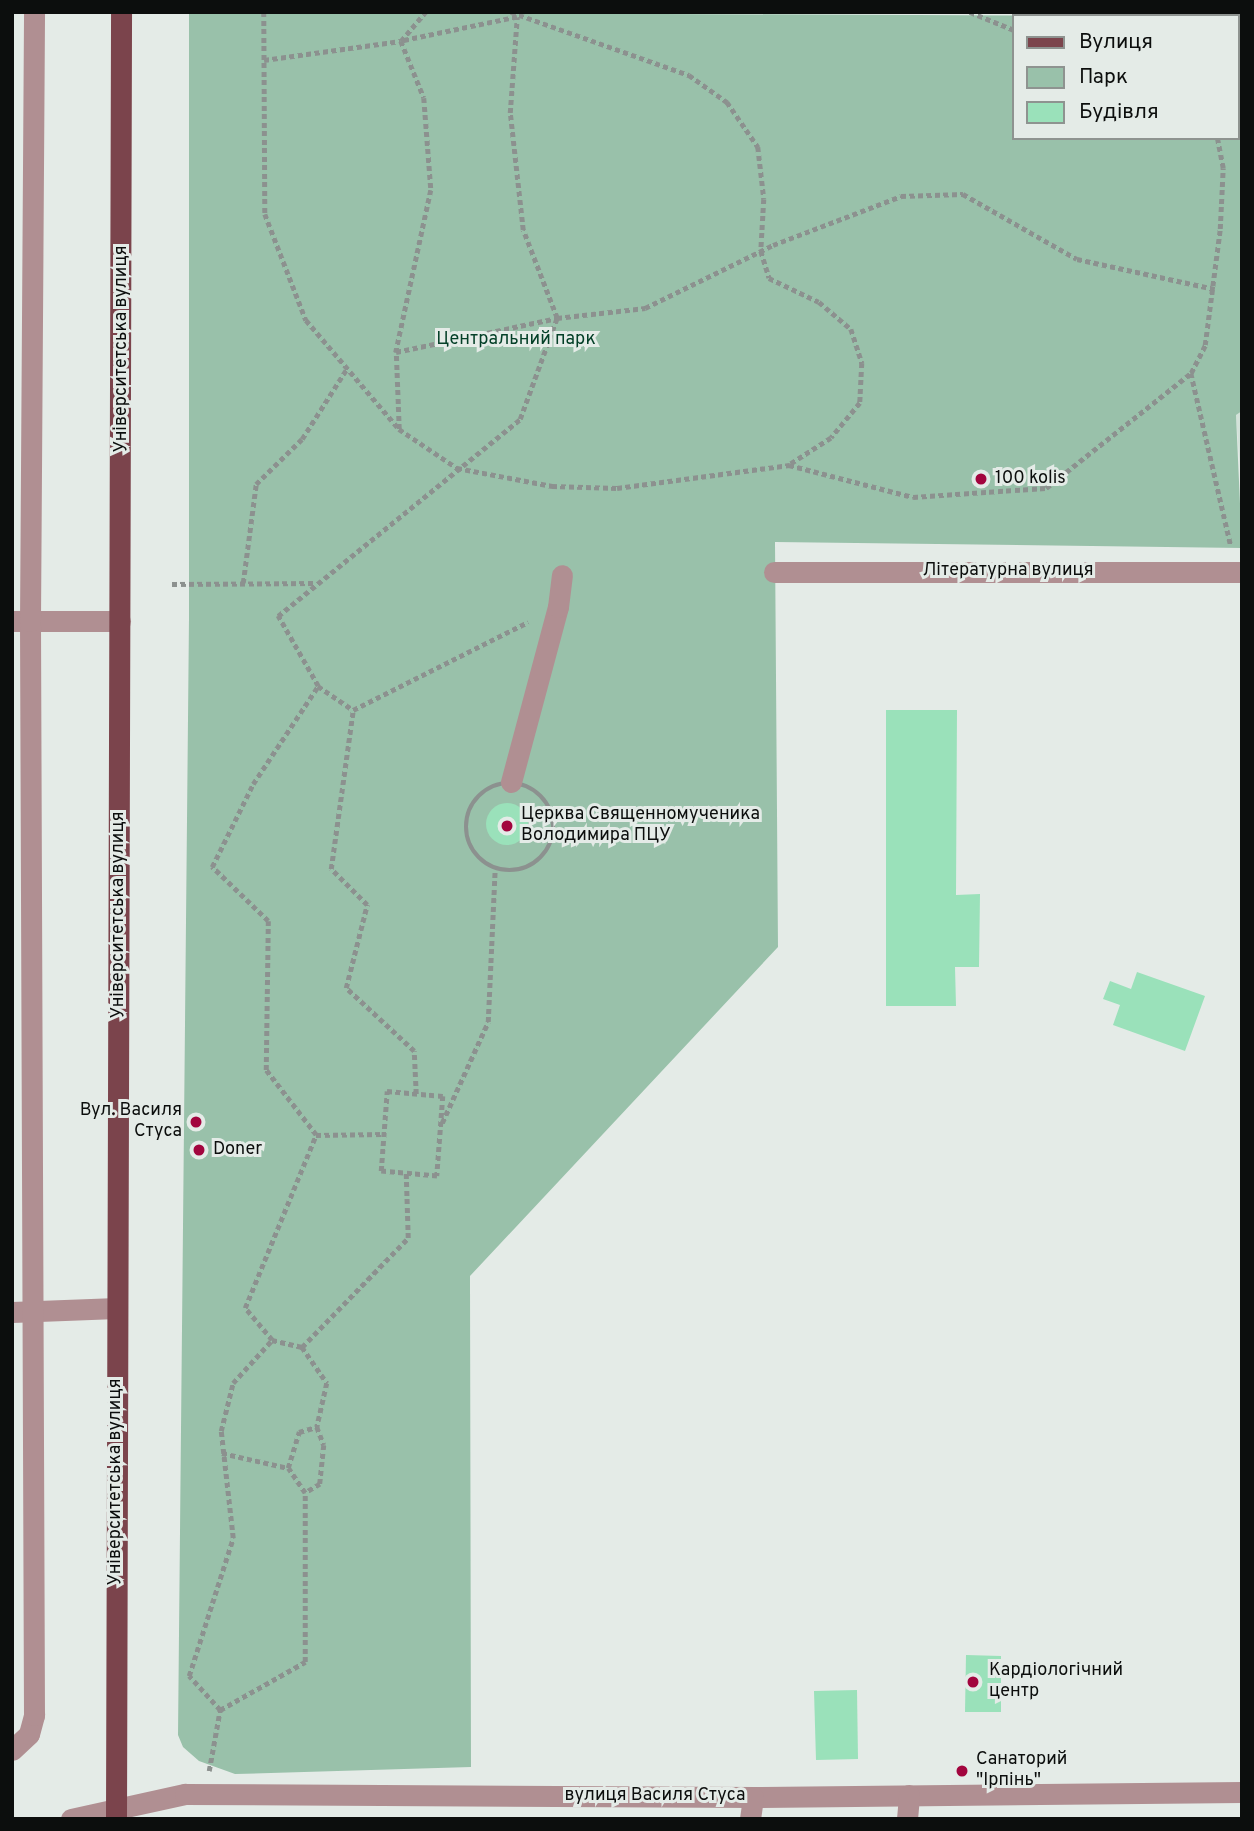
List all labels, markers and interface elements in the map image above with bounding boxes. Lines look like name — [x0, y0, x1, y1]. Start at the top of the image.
legend — [1012, 14, 1240, 140]
text: Вулиця — [1079, 29, 1153, 56]
text: Парк — [1079, 64, 1128, 91]
text: Будівля — [1079, 99, 1159, 126]
street label: Університетська вулиця — [111, 246, 133, 452]
park label: Центральний парк — [436, 329, 596, 351]
place label: 100 kolis — [995, 468, 1066, 490]
marker: 100 kolis — [973, 471, 989, 487]
street label: Літературна вулиця — [922, 560, 1094, 582]
place label: Церква Священномученика Володимира ПЦУ — [521, 805, 760, 848]
street label: Університетська вулиця — [108, 812, 130, 1018]
marker: Церква Священномученика Володимира ПЦУ — [499, 818, 515, 834]
place label: Вул. Василя Стуса — [80, 1101, 182, 1144]
marker: Вул. Василя Стуса — [188, 1114, 204, 1130]
place label: Doner — [213, 1139, 262, 1161]
marker: Doner — [191, 1142, 207, 1158]
street label: Університетська вулиця — [105, 1379, 127, 1585]
place label: Кардіологічний центр — [989, 1661, 1123, 1704]
marker: Кардіологічний центр — [963, 1672, 983, 1692]
place label: Санаторий "Ірпінь" — [976, 1750, 1067, 1792]
marker: Санаторий "Ірпінь" — [954, 1763, 970, 1779]
street label: вулиця Василя Стуса — [565, 1785, 745, 1807]

